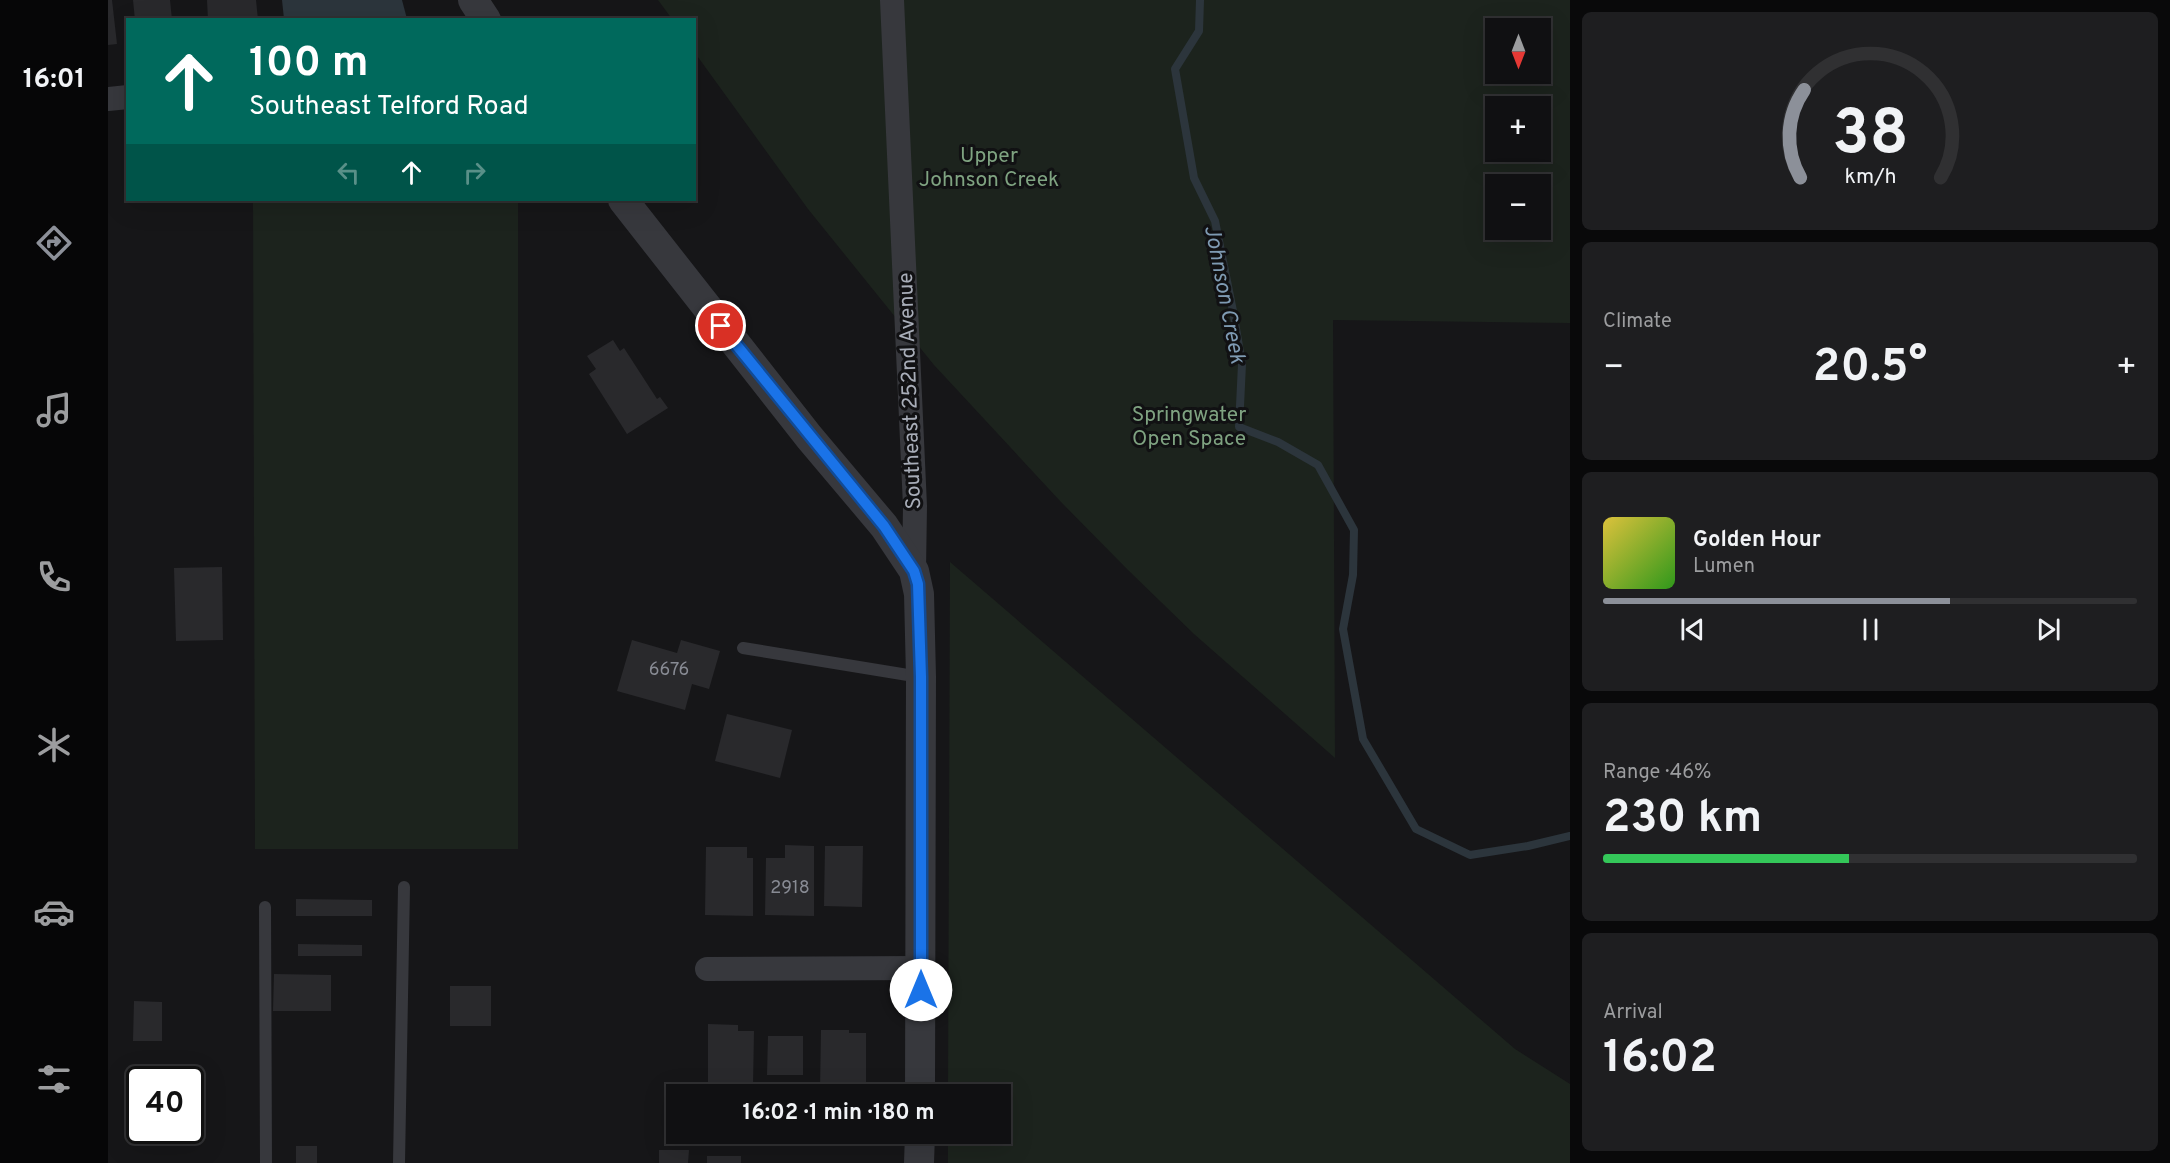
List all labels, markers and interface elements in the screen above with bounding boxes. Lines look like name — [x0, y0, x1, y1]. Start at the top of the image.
north arrow — [1485, 18, 1551, 84]
map controls — [1485, 18, 1551, 240]
text: 100 m — [249, 38, 368, 91]
icon: ahead — [150, 42, 228, 120]
text: 16:01 — [23, 63, 85, 97]
text: Southeast Telford Road — [249, 90, 529, 124]
button: + — [1485, 96, 1551, 162]
text: 38 — [1832, 97, 1908, 176]
park label: Upper Johnson Creek — [919, 143, 1059, 194]
icon: left — [332, 156, 365, 189]
icon: ahead — [395, 156, 428, 189]
icon: right — [458, 156, 491, 189]
text: km/h — [1844, 164, 1896, 191]
button: − — [1485, 174, 1551, 240]
icon: directions — [33, 222, 75, 264]
water label: Johnson Creek — [1197, 223, 1250, 367]
street label: Southeast 252nd Avenue — [893, 272, 928, 510]
pin — [695, 300, 746, 351]
icon: arrive — [704, 309, 737, 342]
text: Climate — [1603, 309, 1672, 335]
text: 20.5° — [1813, 340, 1927, 397]
text: − — [1603, 348, 1624, 390]
text: + — [2116, 348, 2137, 390]
icon: music — [33, 389, 75, 431]
park label: Springwater Open Space — [1132, 402, 1246, 453]
text: Golden Hour — [1693, 527, 1821, 554]
text: Lumen — [1693, 554, 1755, 580]
icon: phone — [33, 556, 75, 598]
icon: previous — [1676, 613, 1709, 646]
icon: pause — [1854, 613, 1887, 646]
icon: next — [2032, 613, 2065, 646]
house number: 6676 — [649, 659, 689, 682]
icon: climate — [33, 724, 75, 766]
text: Range · 46% — [1603, 760, 1712, 786]
text: 230 km — [1603, 791, 1762, 848]
house number: 2918 — [770, 877, 810, 900]
icon: car — [33, 891, 75, 933]
position arrow — [889, 958, 953, 1022]
text: Arrival — [1603, 1000, 1663, 1026]
text: 16:02 — [1603, 1031, 1717, 1088]
icon: filters — [33, 1058, 75, 1100]
speed limit sign: 40 — [126, 1066, 204, 1144]
text: 16:02 · 1 min · 180 m — [743, 1100, 934, 1127]

